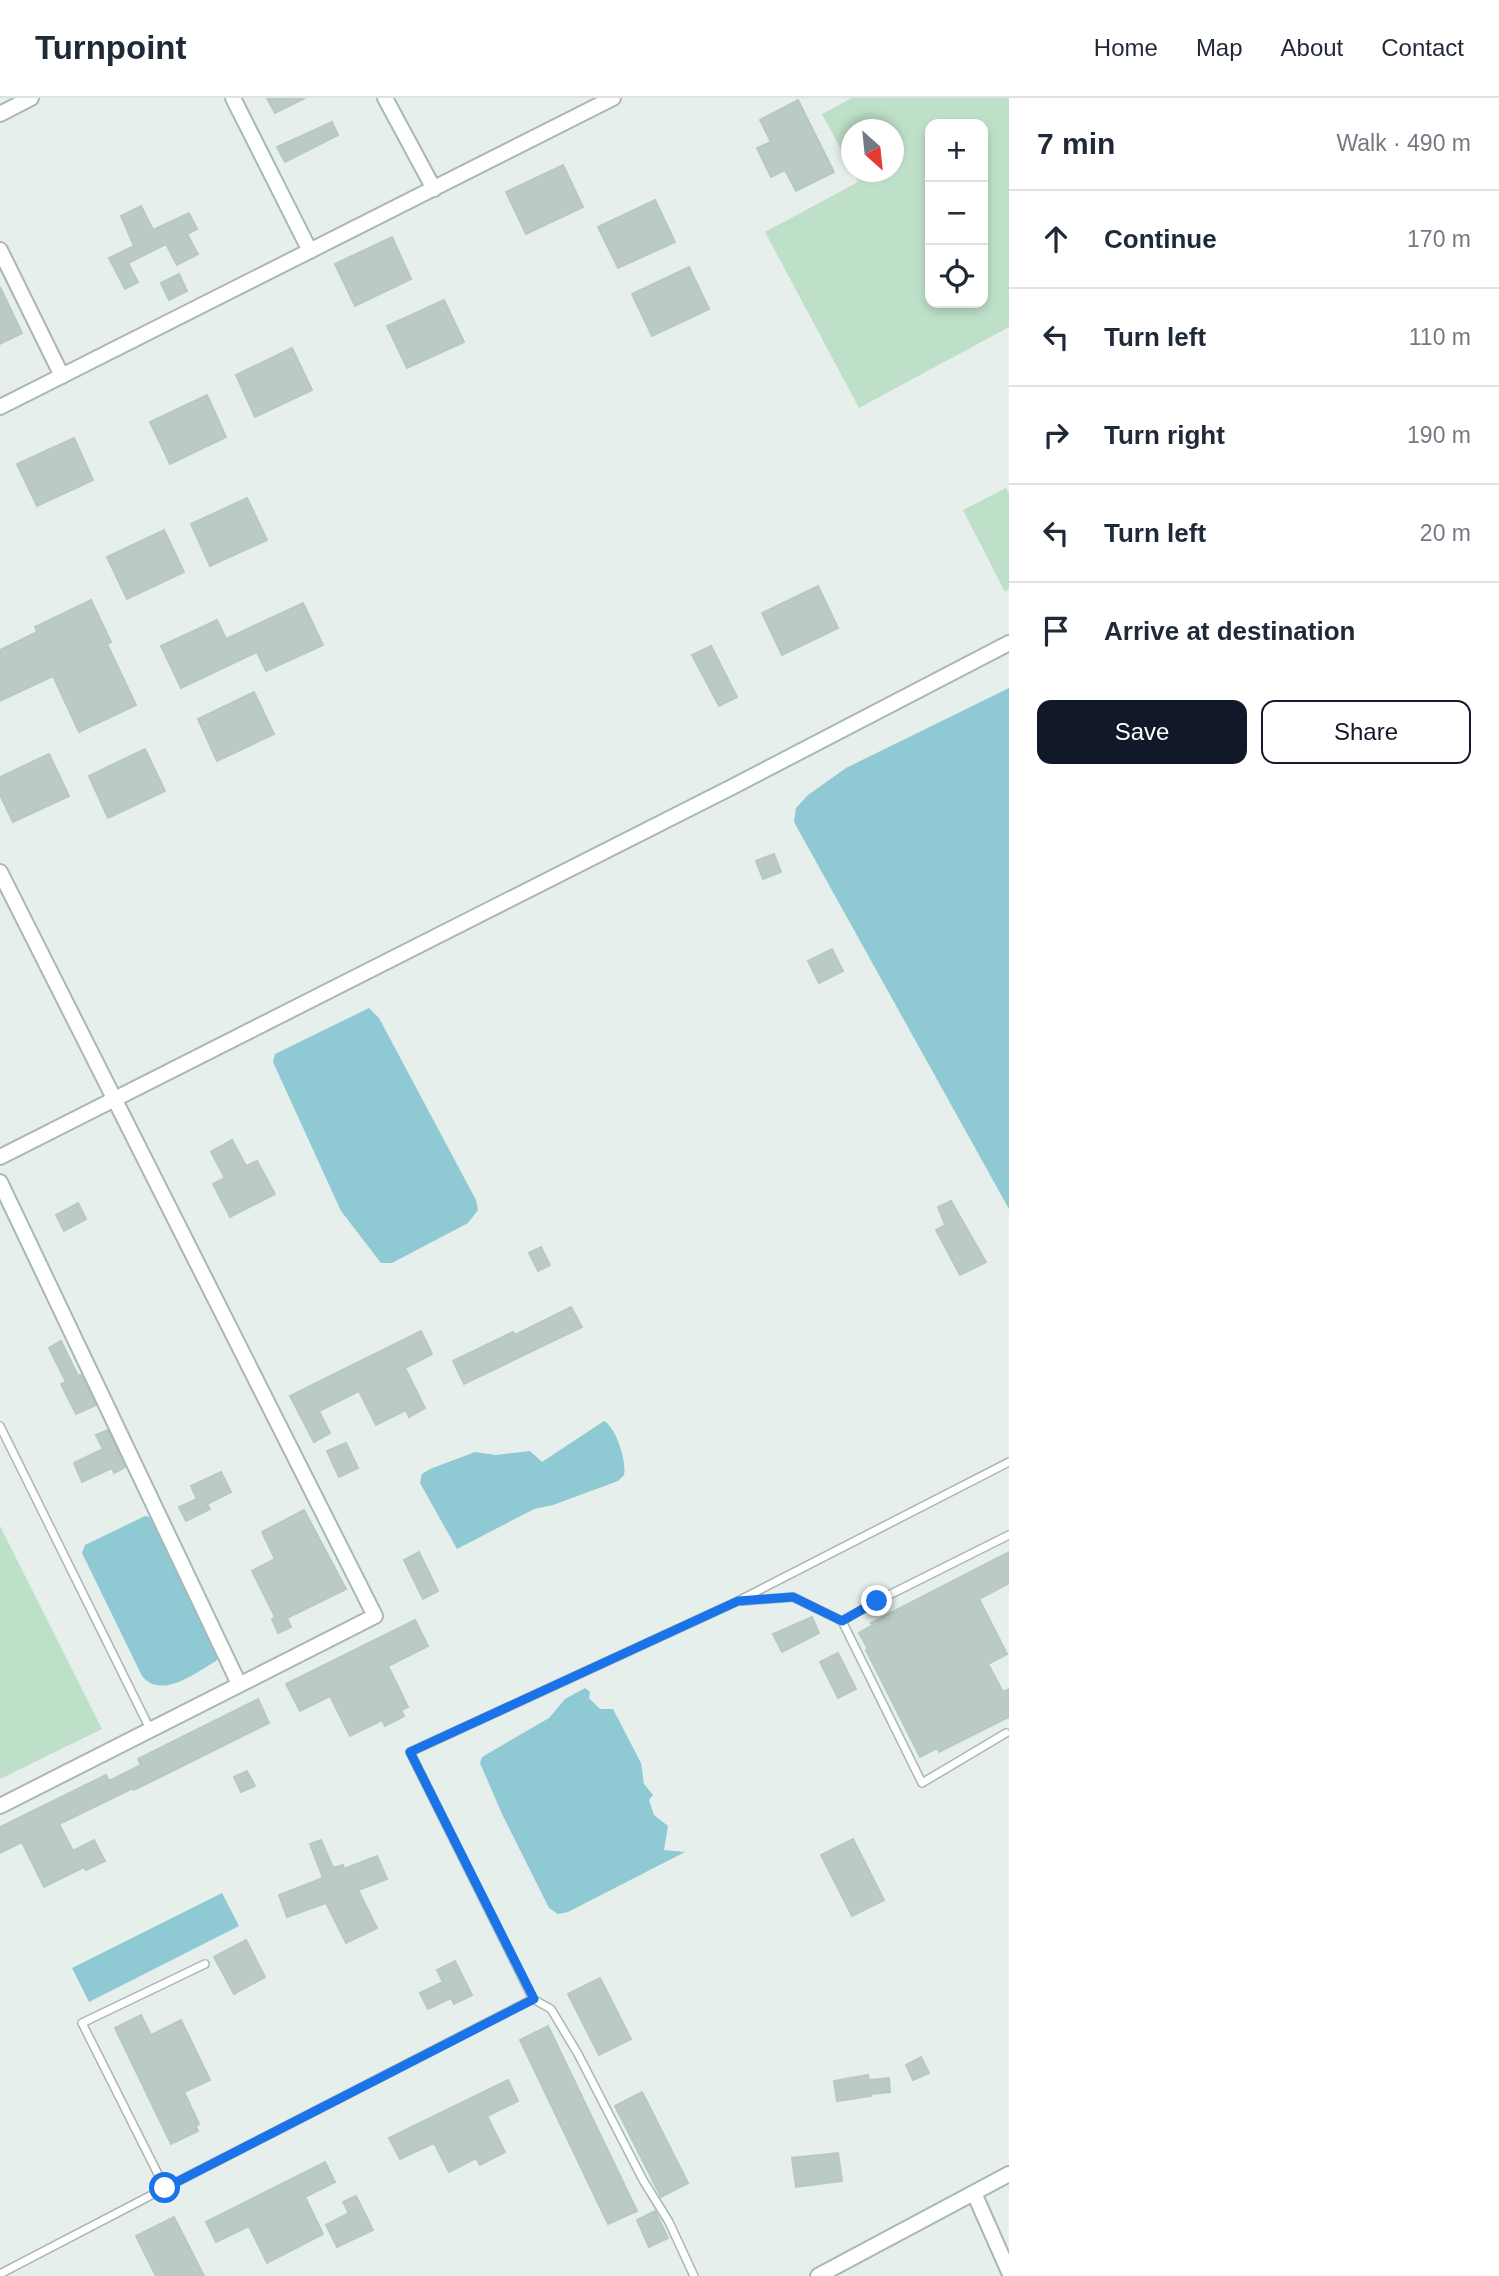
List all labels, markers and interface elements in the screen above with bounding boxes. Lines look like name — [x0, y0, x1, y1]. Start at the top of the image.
text: Turnpoint — [35, 29, 187, 66]
text: Home — [1094, 34, 1158, 61]
text: Map — [1196, 34, 1243, 61]
text: About — [1281, 34, 1343, 61]
text: Contact — [1381, 34, 1464, 61]
north arrow — [841, 119, 904, 182]
map controls — [925, 119, 988, 308]
button: + — [925, 119, 988, 182]
text: 7 min — [1037, 127, 1115, 160]
text: Walk · 490 m — [1336, 130, 1471, 156]
button: − — [925, 182, 988, 245]
icon: ahead — [1037, 220, 1075, 258]
text: Continue — [1104, 224, 1217, 254]
text: 170 m — [1407, 226, 1471, 252]
button: locate — [925, 245, 988, 308]
icon: left — [1037, 318, 1075, 356]
text: Turn left — [1104, 322, 1206, 352]
text: 110 m — [1409, 324, 1471, 350]
icon: right — [1037, 416, 1075, 454]
text: Turn right — [1104, 420, 1225, 450]
text: 190 m — [1407, 422, 1471, 448]
icon: left — [1037, 514, 1075, 552]
text: Turn left — [1104, 518, 1206, 548]
text: 20 m — [1420, 520, 1471, 546]
icon: arrive — [1037, 612, 1075, 650]
text: Arrive at destination — [1104, 616, 1355, 646]
button: Save — [1037, 700, 1247, 764]
button: Share — [1261, 700, 1471, 764]
route end — [861, 1585, 892, 1616]
route start — [149, 2172, 180, 2203]

